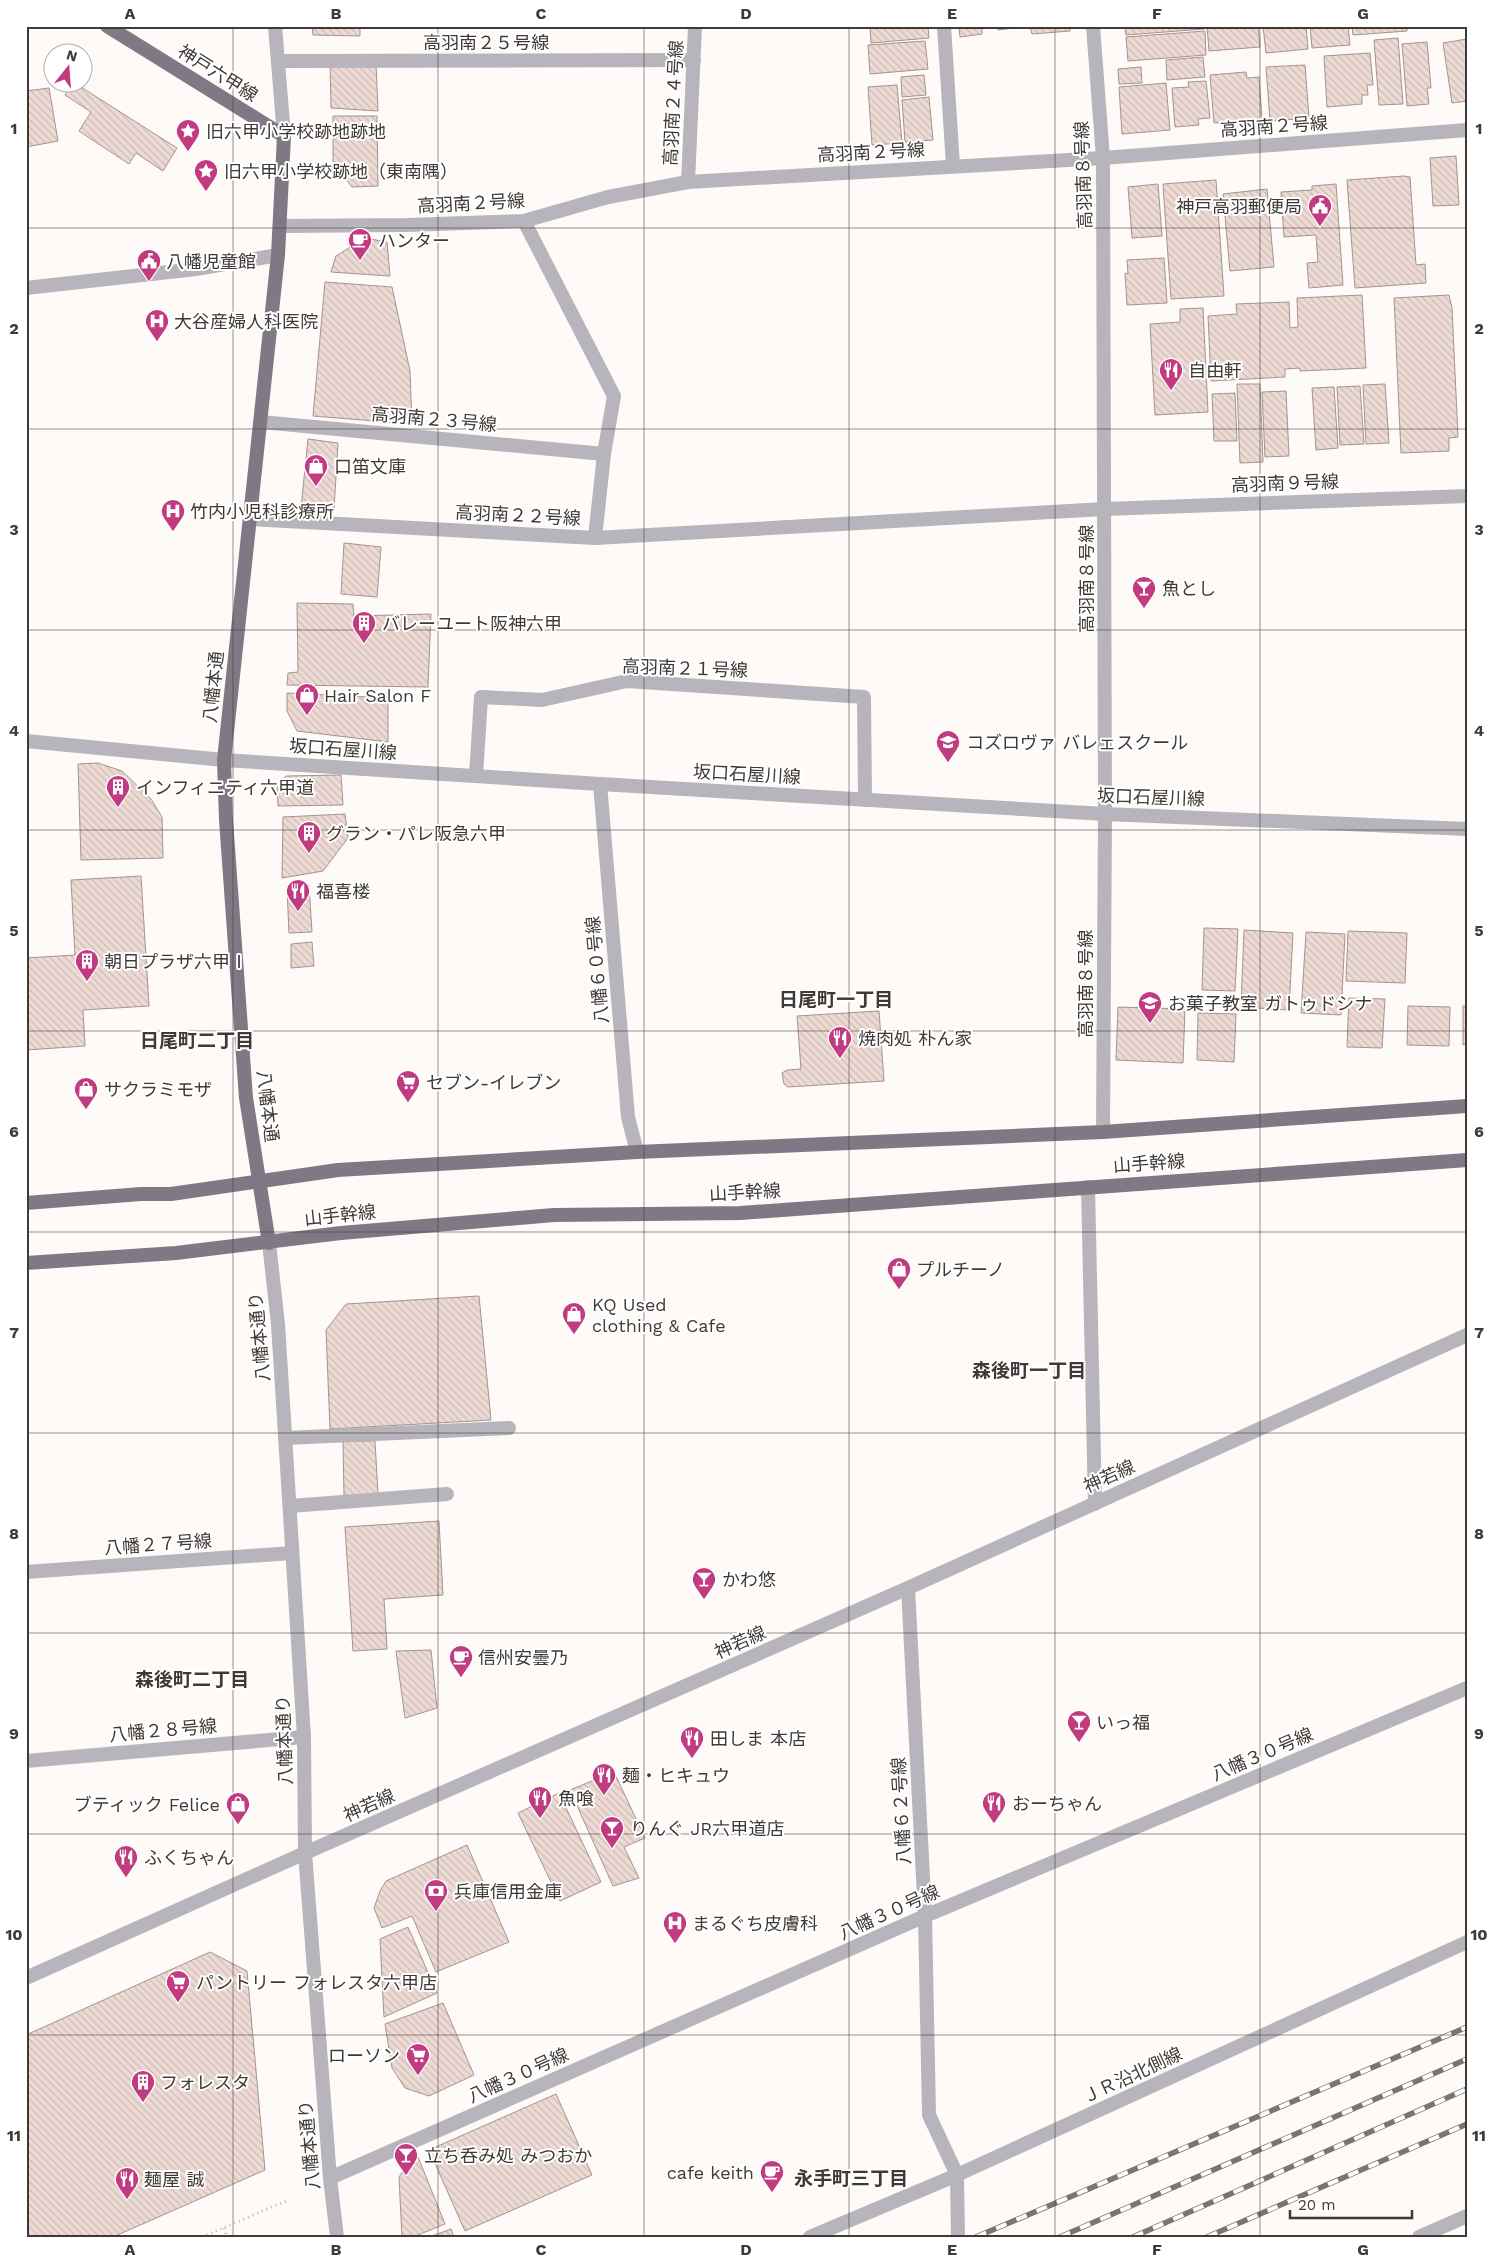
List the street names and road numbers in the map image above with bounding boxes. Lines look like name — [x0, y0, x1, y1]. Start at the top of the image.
street label: 高羽南２５号線 — [423, 32, 549, 53]
street label: 神戸六甲線 — [174, 40, 262, 106]
street label: 高羽南２４号線 — [659, 40, 687, 166]
street label: 高羽南２号線 — [1219, 112, 1329, 140]
street label: 高羽南８号線 — [1071, 121, 1095, 229]
street label: 高羽南２号線 — [817, 139, 925, 165]
street label: 高羽南２号線 — [417, 190, 525, 216]
street label: 高羽南２３号線 — [370, 403, 498, 435]
street label: 高羽南９号線 — [1231, 471, 1339, 495]
street label: 高羽南２２号線 — [455, 501, 581, 529]
street label: 高羽南８号線 — [1076, 525, 1097, 633]
street label: 八幡本通 — [199, 650, 227, 724]
street label: 高羽南２１号線 — [622, 655, 748, 681]
street label: 坂口石屋川線 — [288, 735, 398, 763]
street label: 坂口石屋川線 — [693, 761, 801, 787]
street label: 坂口石屋川線 — [1097, 785, 1205, 809]
street label: 八幡６０号線 — [582, 915, 612, 1025]
street label: 高羽南８号線 — [1075, 930, 1096, 1038]
street label: 八幡本通 — [253, 1069, 283, 1143]
street label: 山手幹線 — [1112, 1150, 1186, 1176]
street label: 山手幹線 — [708, 1180, 782, 1204]
street label: 山手幹線 — [303, 1201, 377, 1229]
street label: 八幡本通り — [245, 1291, 273, 1383]
street label: 神若線 — [1080, 1455, 1138, 1497]
street label: 八幡２７号線 — [103, 1530, 213, 1558]
street label: 神若線 — [711, 1621, 769, 1663]
street label: 八幡本通り — [272, 1695, 296, 1785]
street label: 八幡２８号線 — [108, 1715, 218, 1745]
street label: 八幡３０号線 — [1208, 1723, 1316, 1785]
street label: 八幡６２号線 — [888, 1757, 914, 1865]
street label: 神若線 — [340, 1784, 398, 1826]
street label: 八幡３０号線 — [835, 1880, 943, 1944]
street label: 八幡３０号線 — [464, 2043, 572, 2107]
street label: ＪＲ沿北側線 — [1079, 2043, 1185, 2107]
street label: 八幡本通り — [295, 2099, 323, 2191]

